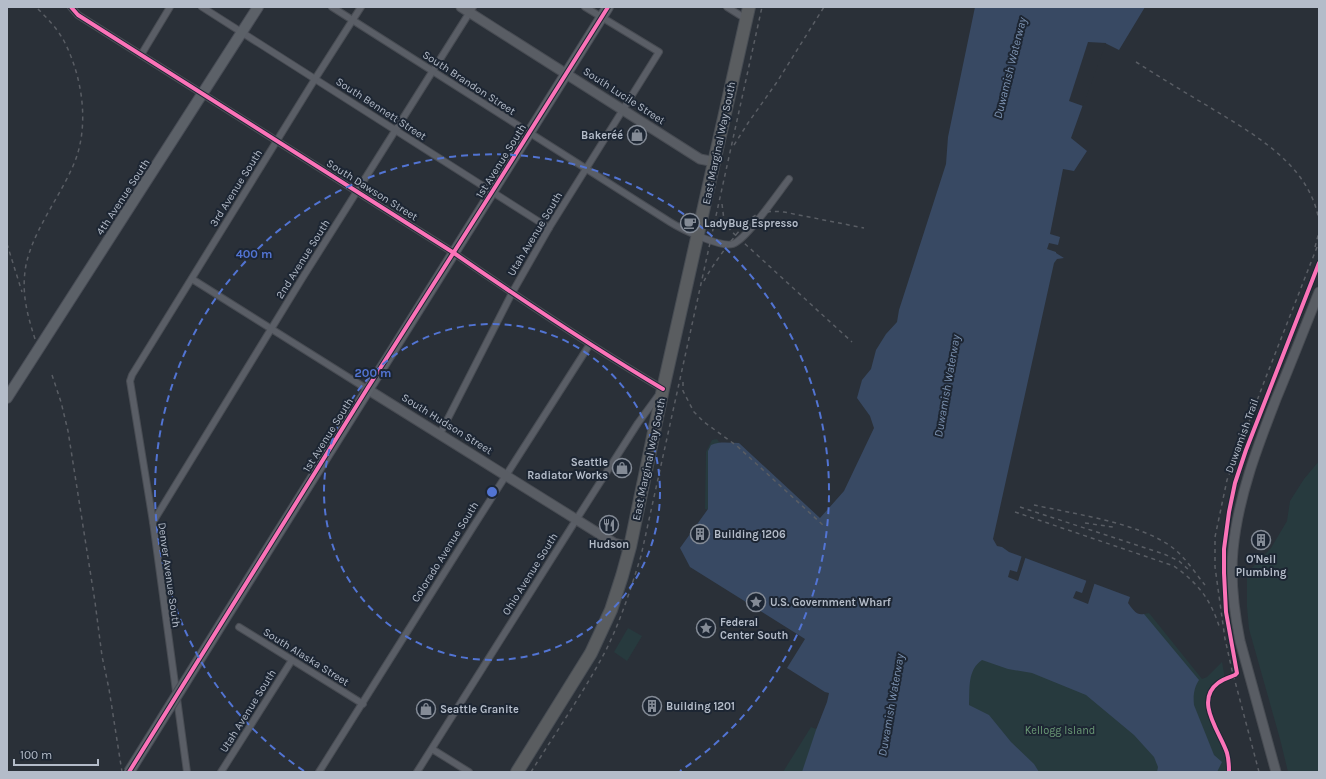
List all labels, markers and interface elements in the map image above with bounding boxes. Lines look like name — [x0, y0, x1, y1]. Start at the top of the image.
water label: Duwamish Waterway — [991, 15, 1030, 120]
street label: South Brandon Street — [420, 48, 518, 118]
street label: South Lucile Street — [581, 65, 667, 127]
street label: South Bennett Street — [333, 75, 429, 143]
street label: East Marginal Way South — [700, 80, 738, 206]
street label: 1st Avenue South — [473, 121, 529, 201]
shop icon: Bakeréé — [626, 124, 648, 146]
place label: Bakeréé — [581, 129, 623, 142]
street label: 3rd Avenue South — [207, 147, 265, 229]
street label: 4th Avenue South — [93, 156, 153, 238]
street label: South Dawson Street — [324, 157, 420, 223]
street label: Utah Avenue South — [505, 190, 565, 278]
cafe icon: LadyBug Espresso — [679, 212, 701, 234]
street label: 2nd Avenue South — [273, 217, 333, 301]
place label: LadyBug Espresso — [704, 217, 798, 230]
text: 400 m — [236, 247, 272, 261]
water label: Duwamish Waterway — [931, 333, 963, 438]
text: 200 m — [355, 366, 391, 380]
street label: South Hudson Street — [399, 391, 495, 457]
street label: 1st Avenue South — [300, 395, 356, 475]
street label: East Marginal Way South — [630, 396, 668, 522]
street label: Duwamish Trail — [1223, 397, 1261, 475]
place label: Seattle Radiator Works — [527, 456, 608, 482]
shop icon: Seattle Radiator Works — [611, 457, 633, 479]
centre of rings — [485, 485, 499, 499]
street label: Colorado Avenue South — [409, 499, 481, 605]
restaurant icon: Hudson — [598, 514, 620, 536]
street label: Denver Avenue South — [155, 521, 183, 629]
building icon: Building 1206 — [689, 523, 711, 545]
place label: Building 1206 — [714, 528, 786, 541]
building icon: O'Neil Plumbing — [1250, 529, 1272, 551]
street label: Ohio Avenue South — [499, 530, 561, 618]
place label: Hudson — [589, 538, 629, 551]
place label: O'Neil Plumbing — [1236, 553, 1287, 579]
place icon: U.S. Government Wharf — [745, 591, 767, 613]
place label: U.S. Government Wharf — [770, 596, 892, 609]
place label: Federal Center South — [720, 616, 788, 642]
place icon: Federal Center South — [695, 617, 717, 639]
street label: South Alaska Street — [261, 625, 351, 689]
water label: Duwamish Waterway — [875, 652, 907, 757]
street label: Utah Avenue South — [217, 667, 279, 755]
building icon: Building 1201 — [641, 695, 663, 717]
shop icon: Seattle Granite — [415, 698, 437, 720]
place label: Building 1201 — [666, 700, 735, 713]
place label: Seattle Granite — [440, 703, 519, 716]
park label: Kellogg Island — [1025, 724, 1095, 737]
scale bar — [14, 741, 98, 767]
text: 100 m — [20, 748, 52, 762]

